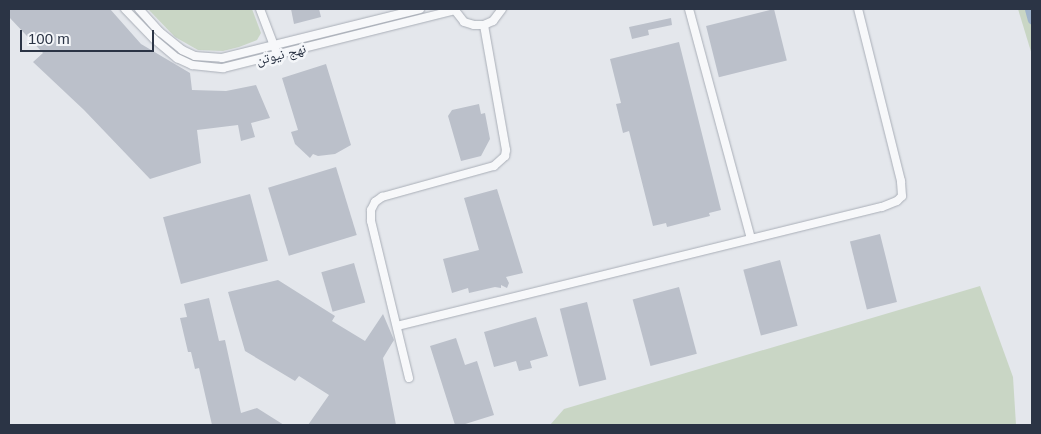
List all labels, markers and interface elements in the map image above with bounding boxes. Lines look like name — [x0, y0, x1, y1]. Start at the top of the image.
scale bar — [22, 20, 156, 52]
text: 100 m — [28, 30, 70, 47]
street label: نهج نيوتن — [254, 40, 308, 68]

